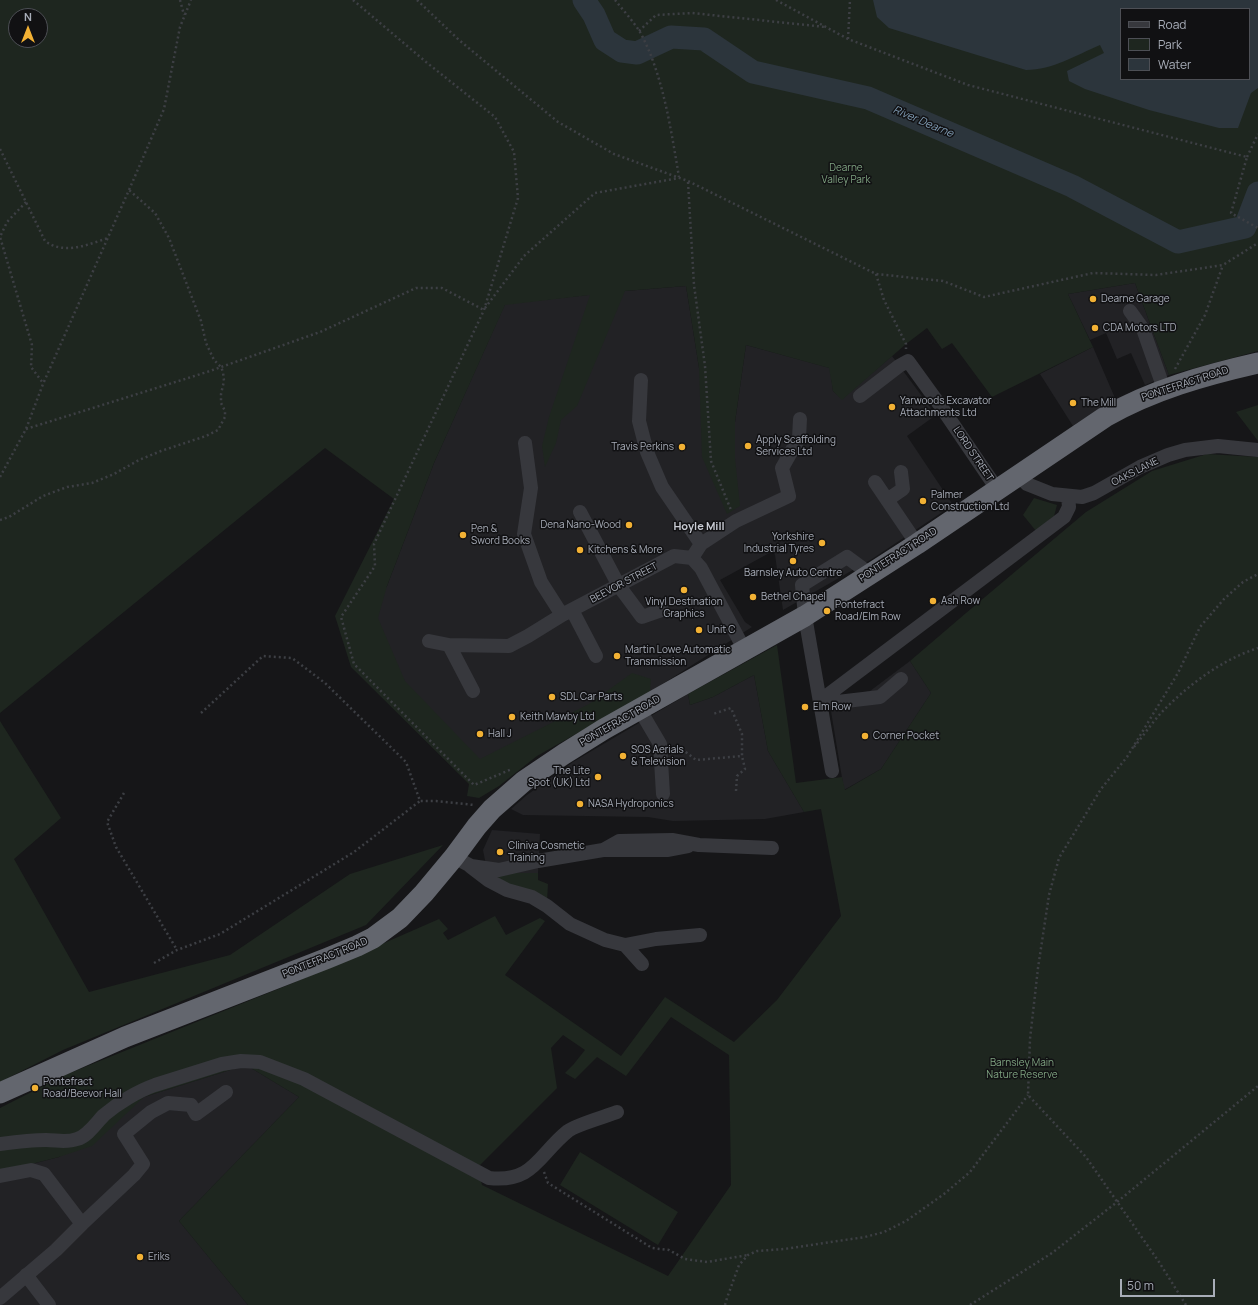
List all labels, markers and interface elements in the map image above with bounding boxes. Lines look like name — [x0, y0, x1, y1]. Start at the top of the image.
north arrow — [8, 8, 48, 48]
legend — [1120, 8, 1250, 80]
text: N — [24, 9, 32, 24]
text: Road — [1158, 16, 1186, 33]
text: Park — [1158, 36, 1182, 53]
text: Water — [1158, 56, 1191, 73]
water label: River Dearne — [891, 103, 955, 141]
park label: Dearne Valley Park — [822, 162, 870, 186]
place label: Dearne Garage — [1101, 293, 1170, 305]
marker: Dearne Garage — [1088, 294, 1098, 304]
place label: CDA Motors LTD — [1103, 322, 1176, 334]
marker: CDA Motors LTD — [1090, 323, 1100, 333]
street label: PONTEFRACT ROAD — [1140, 364, 1230, 404]
place label: Yarwoods Excavator Attachments Ltd — [900, 395, 992, 418]
place label: The Mill — [1081, 397, 1116, 409]
marker: The Mill — [1068, 398, 1078, 408]
marker: Yarwoods Excavator Attachments Ltd — [887, 402, 897, 412]
street label: LORD STREET — [950, 425, 996, 483]
place label: Apply Scaffolding Services Ltd — [756, 434, 836, 458]
place label: Travis Perkins — [611, 441, 674, 453]
marker: Apply Scaffolding Services Ltd — [743, 441, 753, 451]
marker: Travis Perkins — [677, 442, 687, 452]
street label: OAKS LANE — [1109, 455, 1161, 489]
place label: Palmer Construction Ltd — [931, 489, 1009, 512]
marker: Palmer Construction Ltd — [918, 496, 928, 506]
place label: Dena Nano-Wood — [541, 519, 621, 531]
marker: Dena Nano-Wood — [624, 520, 634, 530]
district label: Hoyle Mill — [673, 520, 725, 534]
place label: Pen & Sword Books — [471, 523, 530, 546]
street label: PONTEFRACT ROAD — [857, 525, 939, 585]
marker: Pen & Sword Books — [458, 530, 468, 540]
place label: Yorkshire Industrial Tyres — [744, 531, 814, 554]
marker: Yorkshire Industrial Tyres — [817, 538, 827, 548]
place label: Kitchens & More — [588, 544, 663, 556]
marker: Kitchens & More — [575, 545, 585, 555]
marker: Barnsley Auto Centre — [788, 556, 798, 566]
street label: BEEVOR STREET — [588, 560, 660, 606]
place label: Barnsley Auto Centre — [744, 567, 842, 579]
marker: Vinyl Destination Graphics — [679, 585, 689, 595]
place label: Bethel Chapel — [761, 591, 826, 603]
marker: Bethel Chapel — [748, 592, 758, 602]
place label: Ash Row — [941, 595, 980, 607]
place label: Vinyl Destination Graphics — [645, 596, 723, 620]
marker: Ash Row — [928, 596, 938, 606]
place label: Pontefract Road/Elm Row — [835, 599, 901, 622]
marker: Pontefract Road/Elm Row — [822, 606, 832, 616]
place label: Unit C — [707, 624, 735, 636]
marker: Unit C — [694, 625, 704, 635]
place label: Martin Lowe Automatic Transmission — [625, 644, 731, 668]
marker: Martin Lowe Automatic Transmission — [612, 651, 622, 661]
place label: SDL Car Parts — [560, 691, 623, 703]
marker: SDL Car Parts — [547, 692, 557, 702]
street label: PONTEFRACT ROAD — [578, 693, 662, 749]
place label: Elm Row — [813, 701, 851, 713]
marker: Elm Row — [800, 702, 810, 712]
place label: Keith Mawby Ltd — [520, 711, 595, 723]
marker: Keith Mawby Ltd — [507, 712, 517, 722]
place label: Hall J — [488, 728, 512, 740]
marker: Hall J — [475, 729, 485, 739]
place label: Corner Pocket — [873, 730, 939, 742]
marker: Corner Pocket — [860, 731, 870, 741]
place label: SOS Aerials & Television — [631, 744, 685, 768]
marker: SOS Aerials & Television — [618, 751, 628, 761]
place label: The Lite Spot (UK) Ltd — [528, 765, 590, 788]
marker: The Lite Spot (UK) Ltd — [593, 772, 603, 782]
place label: NASA Hydroponics — [588, 798, 674, 810]
marker: NASA Hydroponics — [575, 799, 585, 809]
place label: Cliniva Cosmetic Training — [508, 840, 585, 864]
marker: Cliniva Cosmetic Training — [495, 847, 505, 857]
street label: PONTEFRACT ROAD — [281, 935, 369, 981]
park label: Barnsley Main Nature Reserve — [986, 1057, 1058, 1080]
place label: Pontefract Road/Beevor Hall — [43, 1076, 122, 1100]
marker: Pontefract Road/Beevor Hall — [30, 1083, 40, 1093]
place label: Eriks — [148, 1251, 170, 1263]
marker: Eriks — [135, 1252, 145, 1262]
scale bar — [1122, 1271, 1217, 1297]
text: 50 m — [1127, 1277, 1154, 1294]

